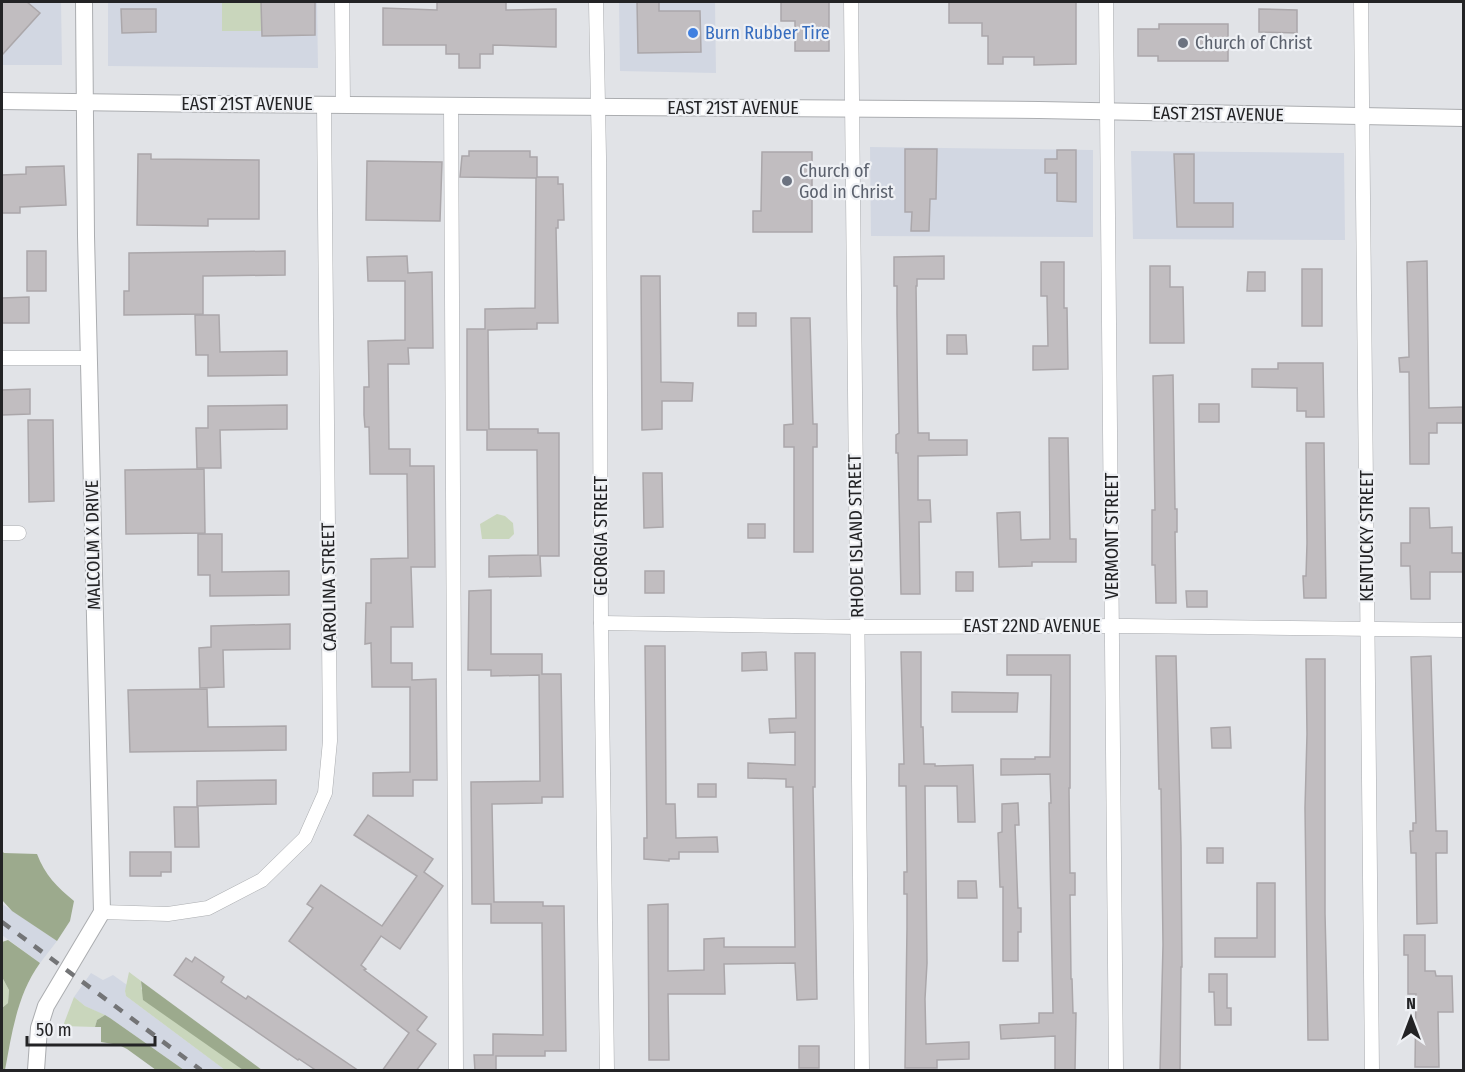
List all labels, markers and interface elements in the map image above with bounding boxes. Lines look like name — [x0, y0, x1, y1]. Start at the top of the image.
place label: Burn Rubber Tire — [705, 22, 830, 44]
marker: Burn Rubber Tire — [686, 26, 700, 40]
place label: Church of Christ — [1195, 32, 1312, 54]
marker: Church of Christ — [1176, 36, 1190, 50]
street label: EAST 21ST AVENUE — [181, 93, 313, 115]
street label: EAST 21ST AVENUE — [667, 97, 799, 119]
street label: EAST 21ST AVENUE — [1152, 102, 1284, 126]
place label: Church of God in Christ — [799, 160, 894, 203]
marker: Church of God in Christ — [780, 174, 794, 188]
street label: RHODE ISLAND STREET — [844, 453, 868, 618]
street label: KENTUCKY STREET — [1356, 470, 1378, 602]
street label: VERMONT STREET — [1101, 472, 1123, 599]
street label: GEORGIA STREET — [590, 475, 612, 596]
street label: MALCOLM X DRIVE — [81, 480, 105, 610]
street label: CAROLINA STREET — [317, 522, 341, 652]
street label: EAST 22ND AVENUE — [963, 615, 1101, 637]
north arrow — [1381, 988, 1441, 1048]
text: N — [1406, 994, 1416, 1013]
scale bar — [27, 1009, 154, 1047]
text: 50 m — [36, 1019, 72, 1041]

